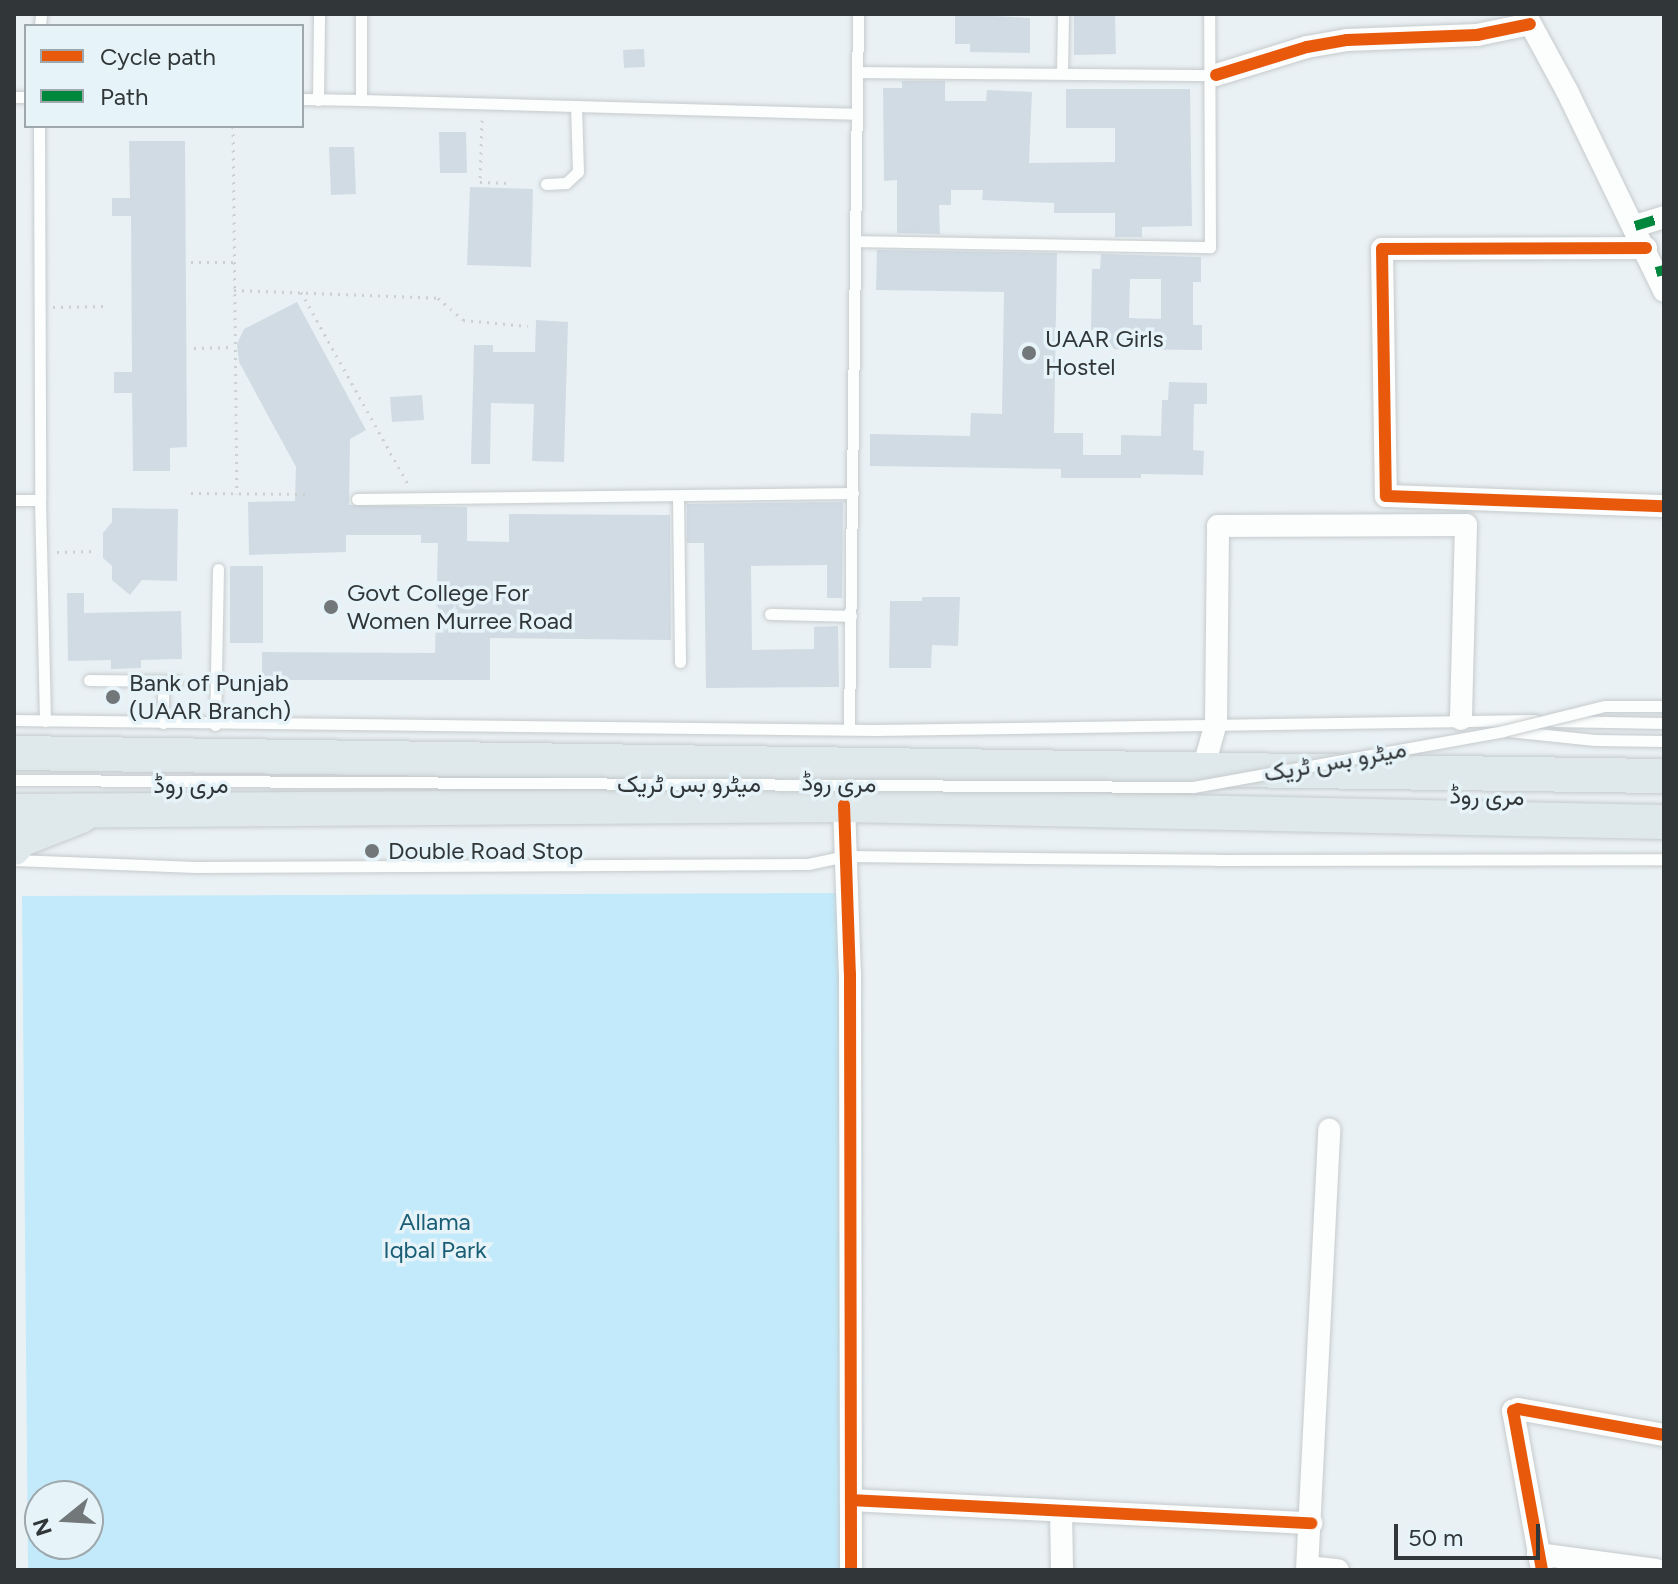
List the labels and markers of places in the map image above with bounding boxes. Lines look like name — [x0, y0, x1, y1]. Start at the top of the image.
place label: UAAR Girls Hostel — [1045, 325, 1164, 381]
marker: UAAR Girls Hostel — [1020, 344, 1038, 362]
place label: Govt College For Women Murree Road — [347, 579, 573, 635]
marker: Govt College For Women Murree Road — [322, 598, 340, 616]
place label: Bank of Punjab (UAAR Branch) — [129, 669, 291, 725]
marker: Bank of Punjab (UAAR Branch) — [104, 688, 122, 706]
place label: Double Road Stop — [388, 837, 583, 865]
marker: Double Road Stop — [363, 842, 381, 860]

